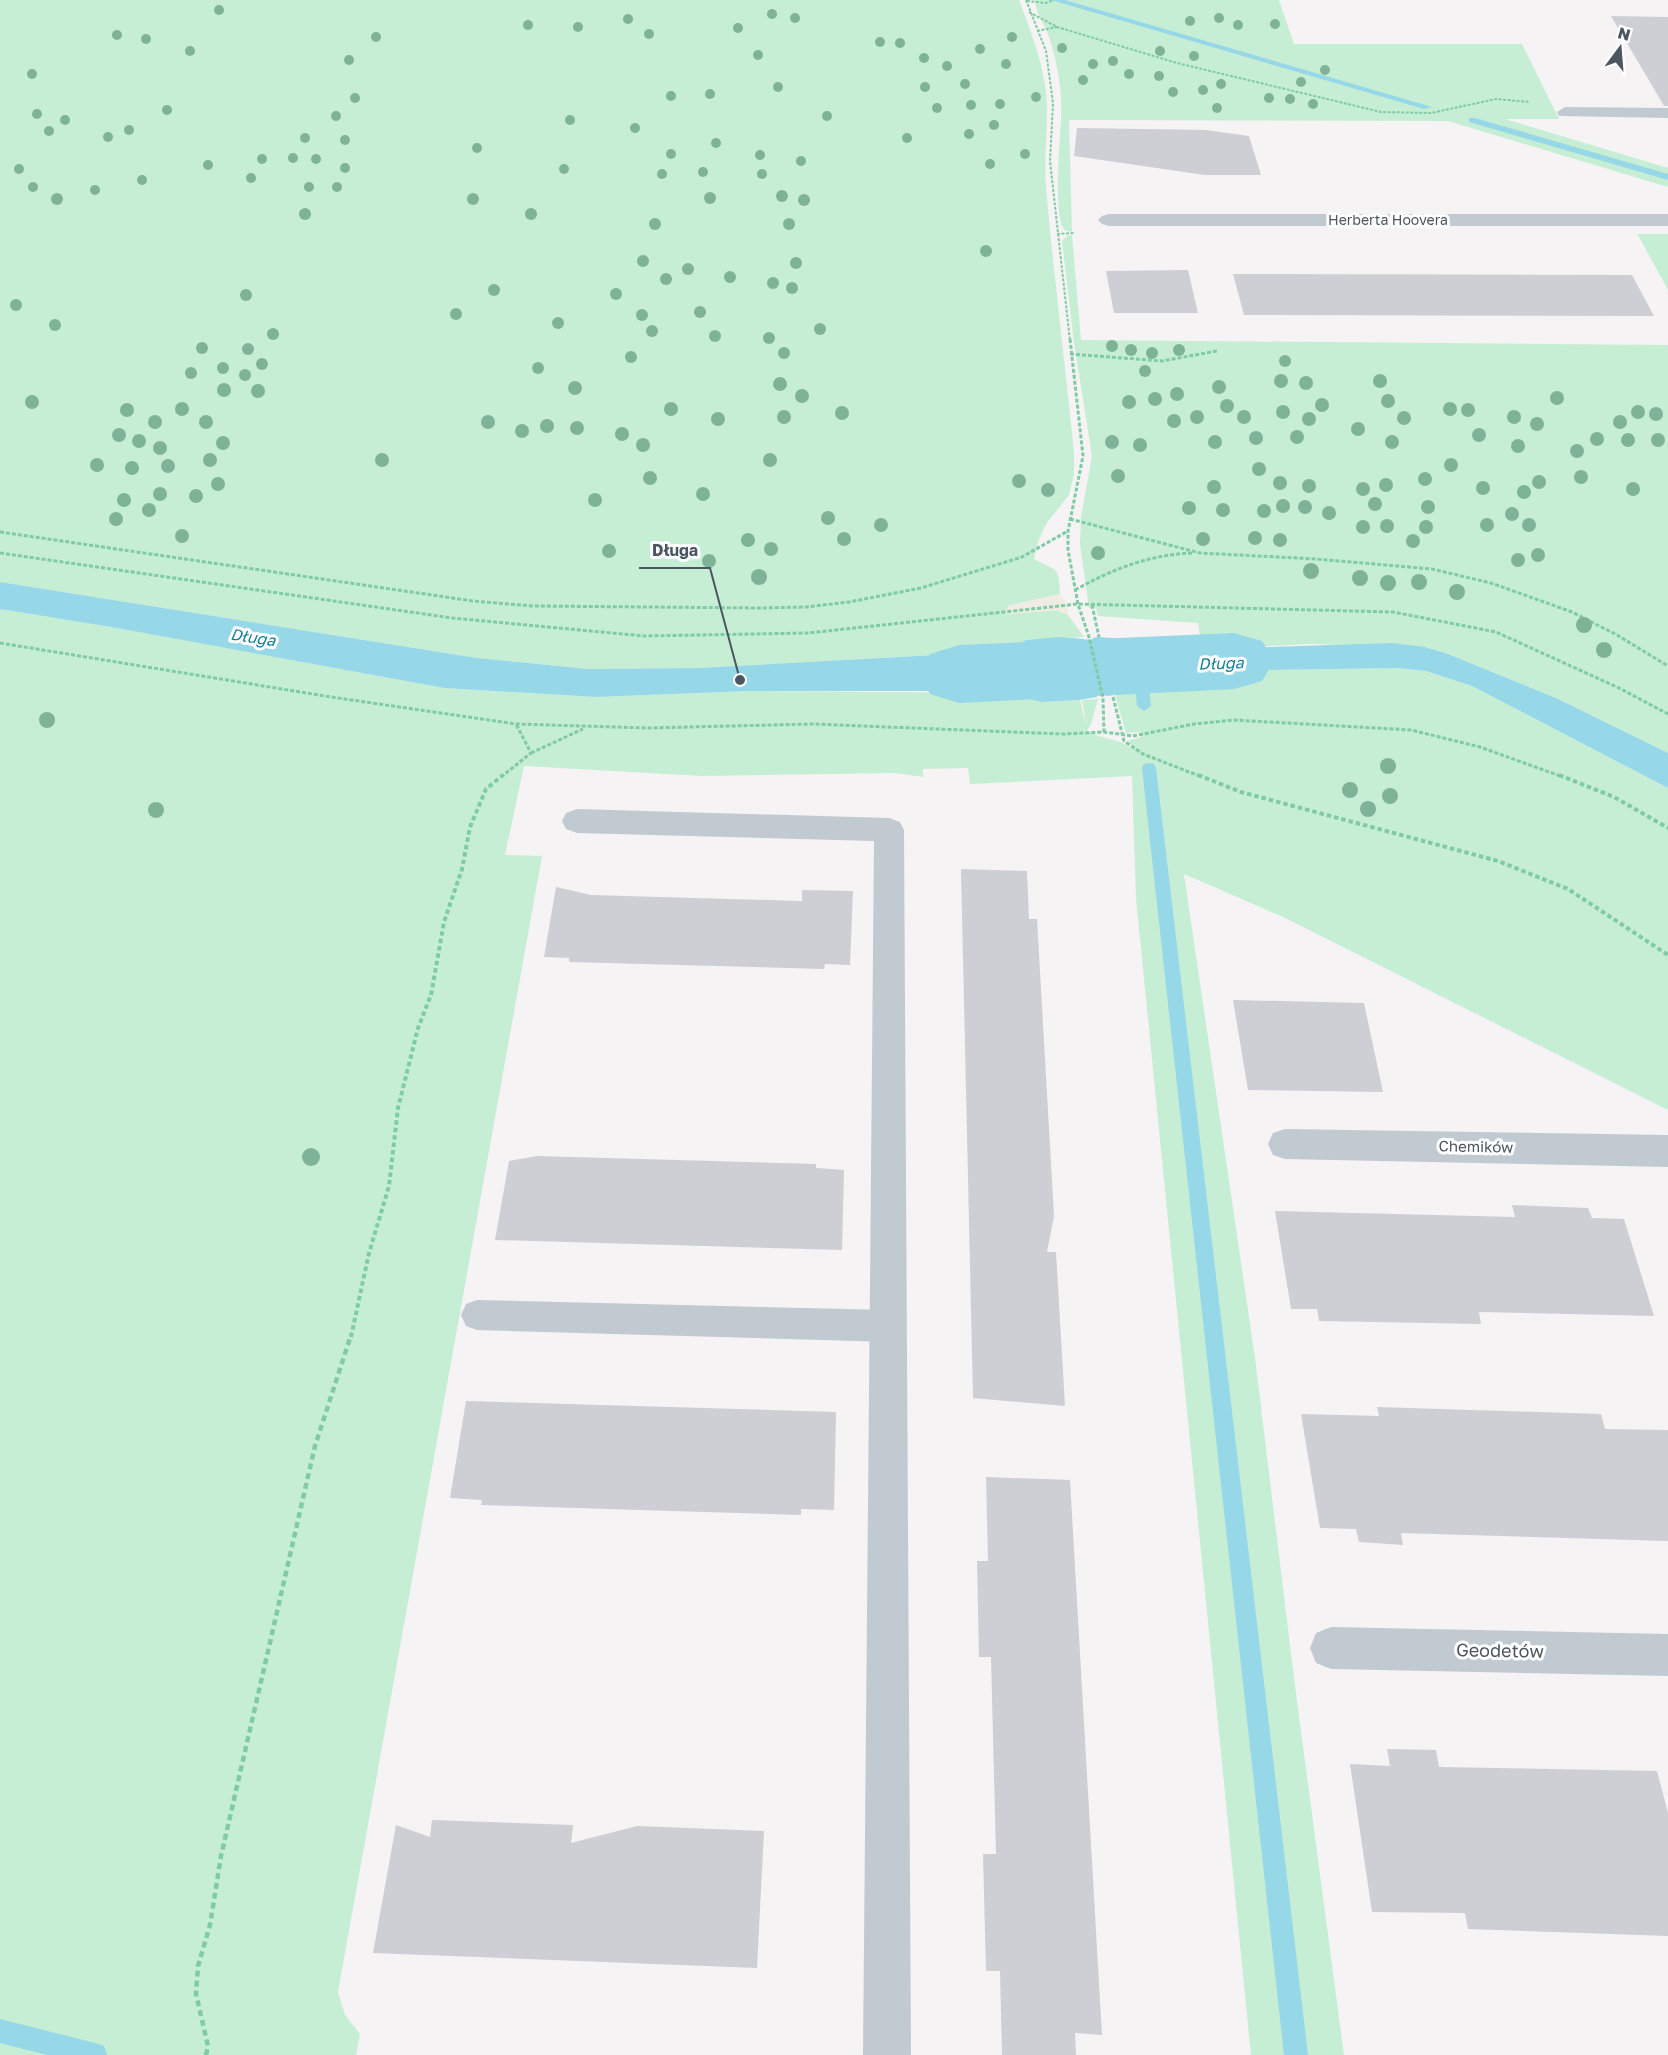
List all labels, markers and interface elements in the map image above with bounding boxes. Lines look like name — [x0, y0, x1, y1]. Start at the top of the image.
north arrow — [1590, 18, 1650, 78]
text: N — [1616, 22, 1633, 45]
street label: Herberta Hoovera — [1328, 211, 1448, 228]
callout: Długa — [639, 534, 710, 568]
text: Długa — [652, 540, 698, 560]
water label: Długa — [229, 624, 278, 651]
water label: Długa — [1198, 652, 1245, 674]
street label: Chemików — [1439, 1136, 1513, 1156]
street label: Geodetów — [1456, 1638, 1545, 1662]

